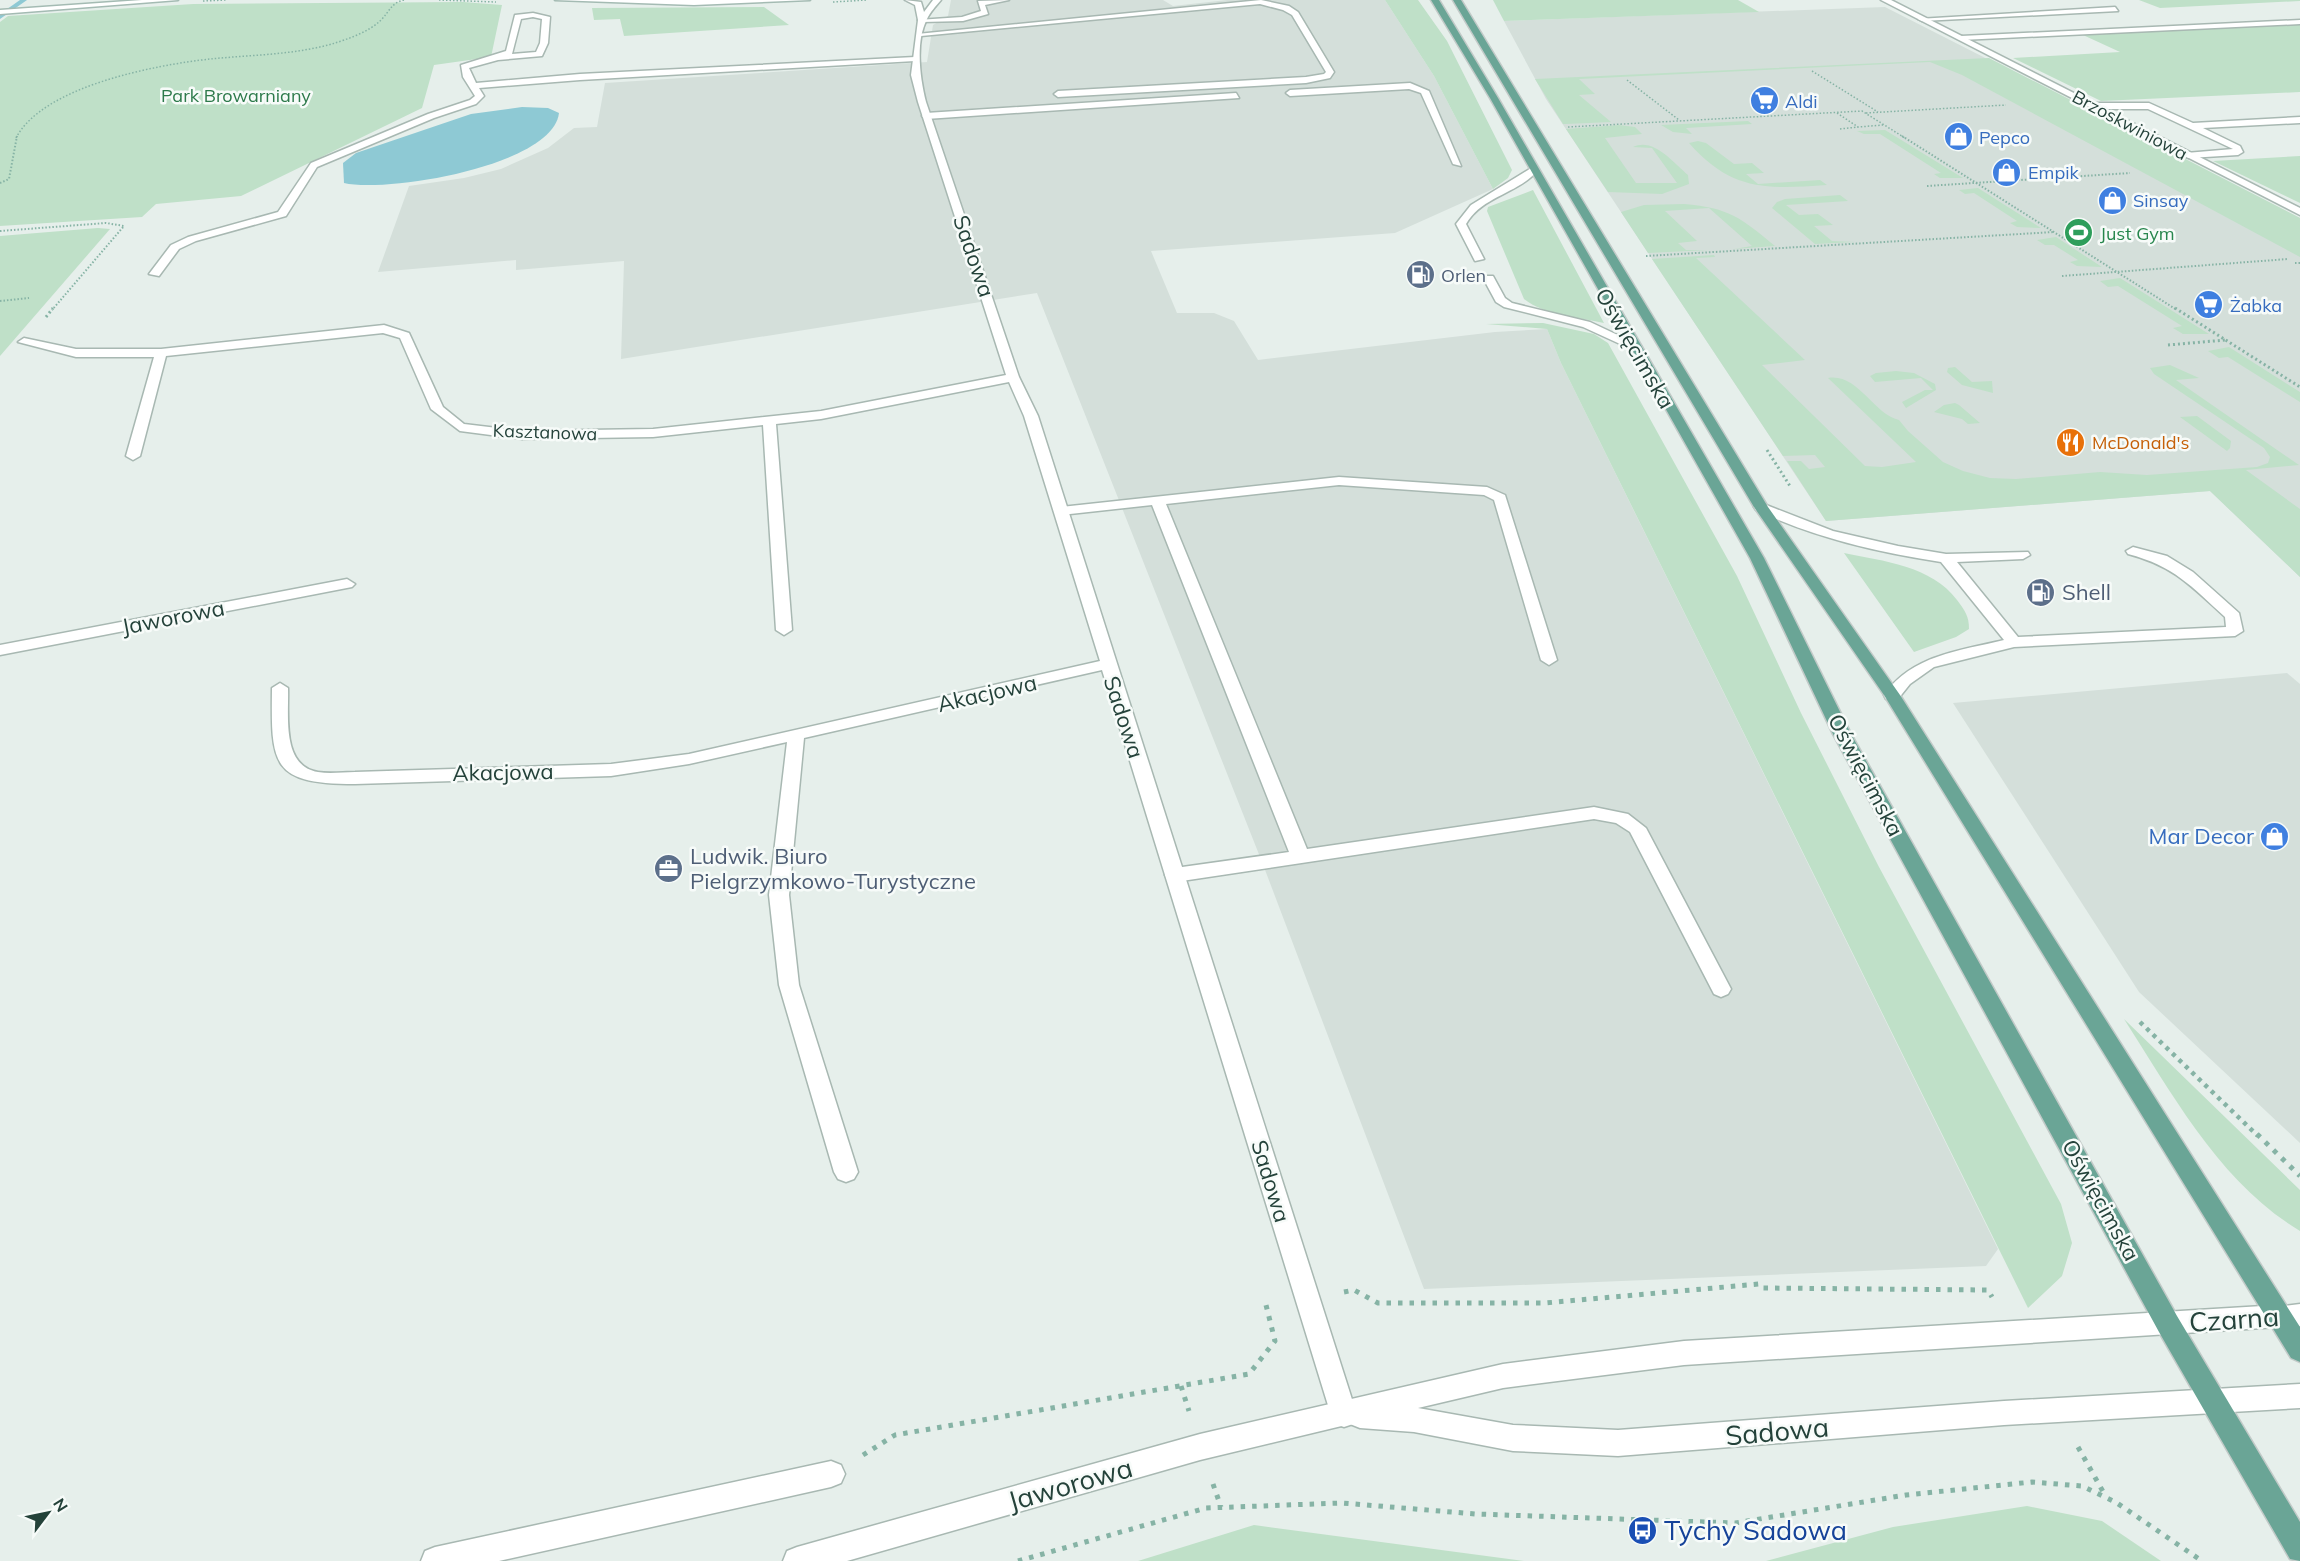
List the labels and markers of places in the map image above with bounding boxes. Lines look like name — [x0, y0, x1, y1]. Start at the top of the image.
supermarket icon: Aldi — [1748, 85, 1780, 117]
place label: Aldi — [1785, 90, 1818, 113]
shop icon: Pepco — [1942, 121, 1974, 153]
place label: Pepco — [1979, 126, 2030, 149]
shop icon: Empik — [1991, 156, 2023, 188]
place label: Empik — [2028, 161, 2079, 184]
shop icon: Sinsay — [2096, 184, 2128, 216]
place label: Sinsay — [2133, 189, 2189, 212]
sports icon: Just Gym — [2063, 217, 2095, 249]
place label: Just Gym — [2100, 222, 2175, 245]
fuel station icon: Orlen — [1404, 259, 1436, 291]
place label: Orlen — [1441, 264, 1486, 287]
supermarket icon: Żabka — [2193, 289, 2225, 321]
place label: Żabka — [2230, 294, 2282, 317]
restaurant icon: McDonald's — [2055, 426, 2087, 458]
place label: McDonald's — [2092, 431, 2189, 454]
fuel station icon: Shell — [2025, 576, 2057, 608]
place label: Shell — [2062, 578, 2111, 606]
shop icon: Mar Decor — [2259, 820, 2291, 852]
place label: Mar Decor — [2149, 822, 2254, 850]
place label: Ludwik. Biuro Pielgrzymkowo-Turystyczne — [690, 842, 976, 895]
office icon: Ludwik. Biuro Pielgrzymkowo-Turystyczne — [653, 853, 685, 885]
place label: Tychy Sadowa — [1664, 1513, 1847, 1547]
bus stop icon: Tychy Sadowa — [1627, 1514, 1659, 1546]

